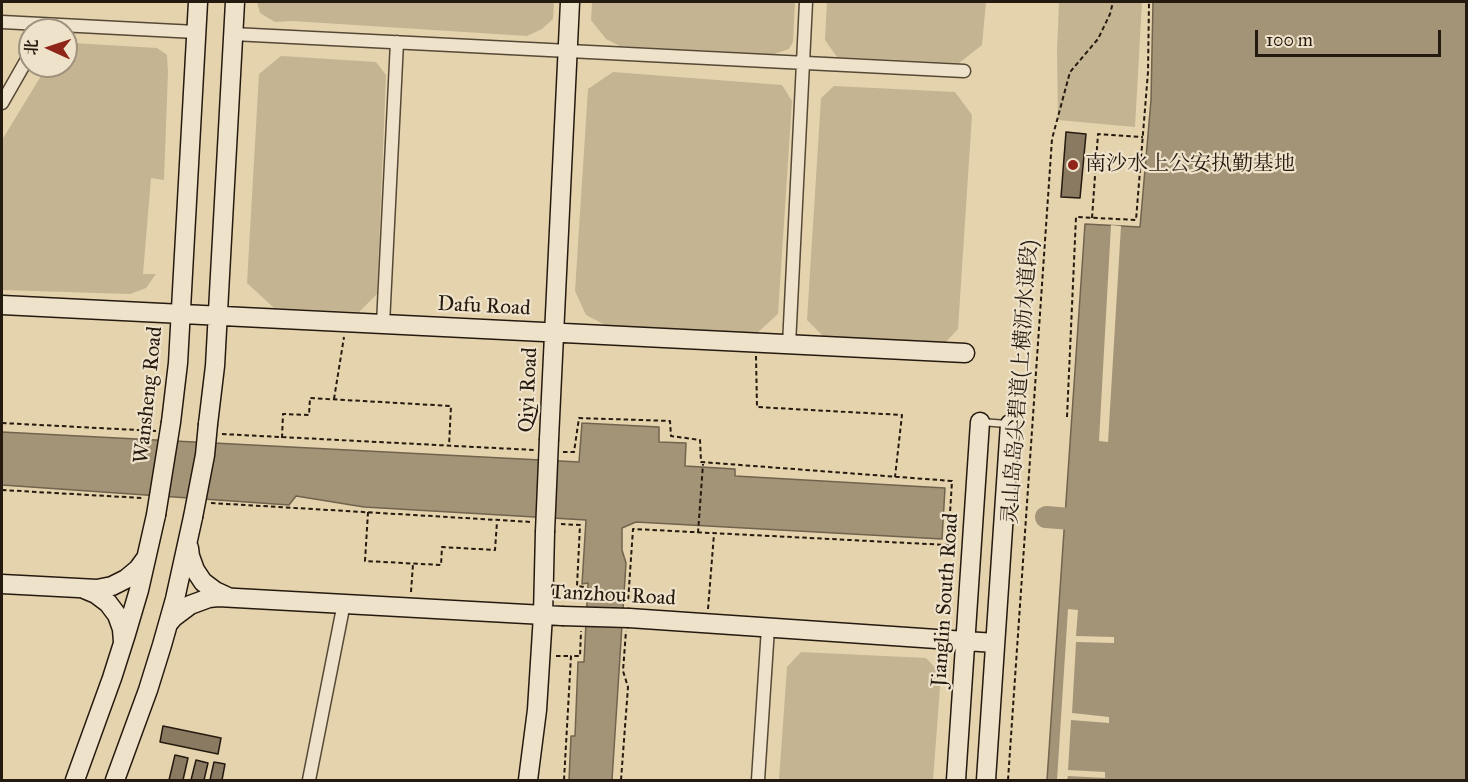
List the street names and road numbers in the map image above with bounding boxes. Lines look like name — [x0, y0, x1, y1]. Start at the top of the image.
street label: 灵山岛岛尖碧道(上横沥水道段) — [998, 239, 1044, 525]
street label: Dafu Road — [437, 292, 531, 322]
street label: Wansheng Road — [129, 325, 169, 465]
street label: Qiyi Road — [514, 347, 544, 433]
street label: Jianglin South Road — [927, 512, 965, 688]
street label: Tanzhou Road — [549, 580, 677, 612]

